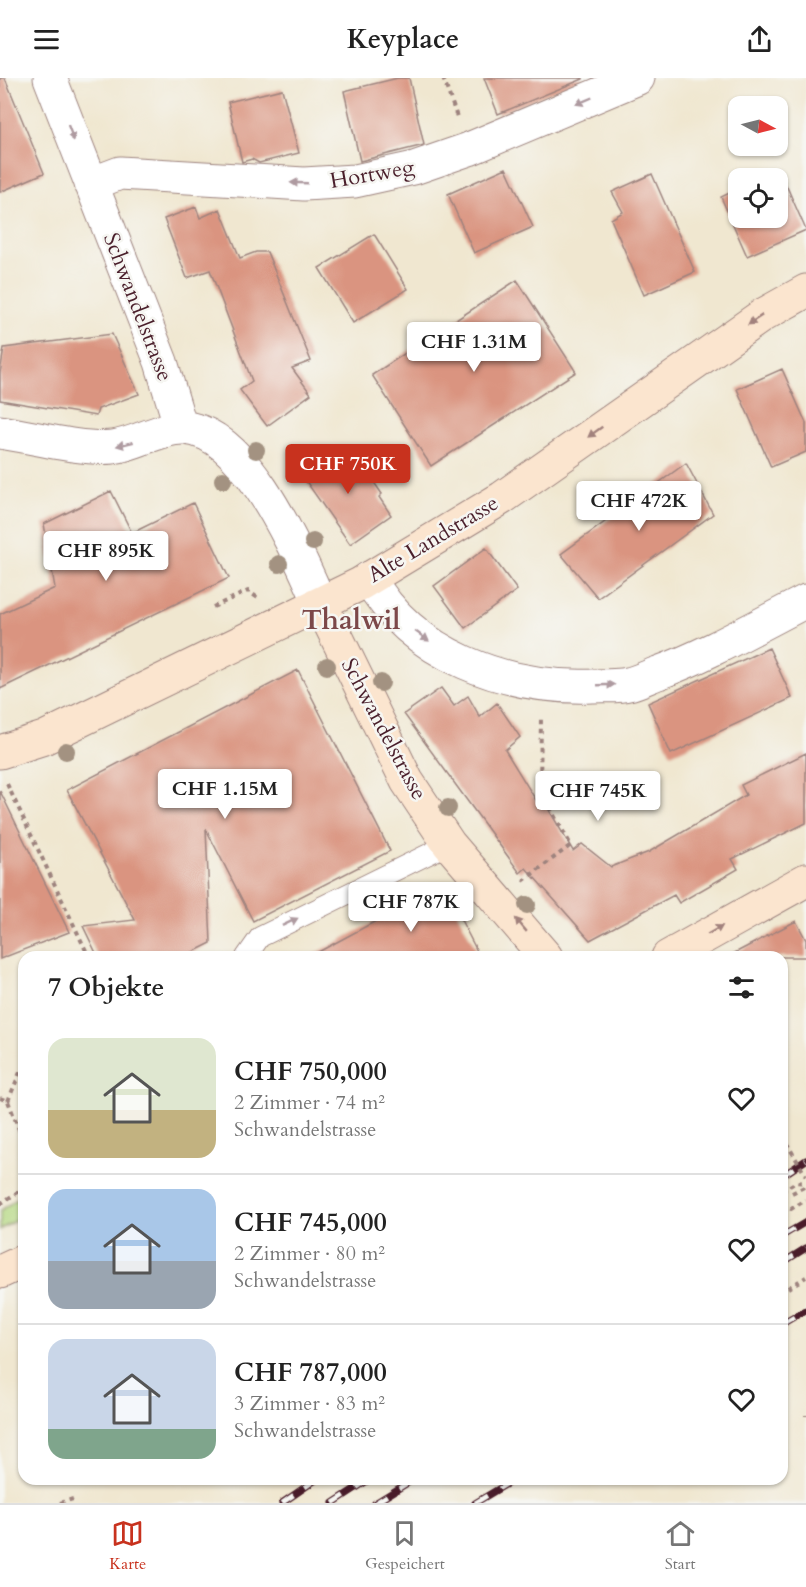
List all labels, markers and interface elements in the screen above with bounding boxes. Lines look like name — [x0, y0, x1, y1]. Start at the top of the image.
text: Keyplace — [347, 21, 459, 58]
icon: menu — [30, 23, 63, 56]
icon: share — [743, 23, 776, 56]
one-way arrow — [575, 96, 593, 106]
north arrow — [728, 96, 788, 156]
map controls — [728, 96, 788, 228]
one-way arrow — [66, 124, 76, 142]
street label: Hortweg — [327, 152, 417, 196]
button: locate — [728, 168, 788, 228]
one-way arrow — [289, 179, 308, 188]
street label: Schwandelstrasse — [96, 229, 180, 385]
one-way arrow — [747, 315, 764, 326]
pin: CHF 1.31M — [405, 322, 543, 373]
text: CHF 1.31M — [421, 328, 527, 355]
one-way arrow — [588, 425, 603, 437]
one-way arrow — [116, 440, 134, 450]
pin: CHF 750K — [286, 444, 410, 495]
text: CHF 750K — [299, 450, 397, 477]
pin: CHF 472K — [577, 481, 701, 532]
text: CHF 472K — [590, 487, 688, 514]
street label: Alte Landstrasse — [362, 488, 504, 590]
pin: CHF 895K — [44, 531, 168, 582]
text: CHF 895K — [57, 537, 155, 564]
district label: Thalwil — [302, 601, 400, 639]
one-way arrow — [414, 630, 430, 642]
street label: Schwandelstrasse — [334, 653, 434, 805]
one-way arrow — [596, 681, 615, 690]
pin: CHF 1.15M — [156, 769, 294, 820]
pin: CHF 745K — [536, 771, 660, 822]
text: CHF 1.15M — [172, 775, 278, 802]
text: CHF 745K — [549, 777, 647, 804]
pin: CHF 787K — [349, 882, 473, 933]
text: CHF 787K — [362, 888, 460, 915]
one-way arrow — [282, 917, 299, 927]
one-way arrow — [515, 917, 528, 933]
one-way arrow — [706, 925, 723, 935]
text: 7 Objekte — [48, 970, 164, 1005]
icon: filters — [725, 971, 758, 1004]
text: CHF 750,000 — [234, 1054, 387, 1089]
icon: home — [96, 1062, 168, 1134]
icon: heart — [725, 1082, 758, 1115]
text: 2 Zimmer · 74 m² — [234, 1089, 385, 1116]
text: Schwandelstrasse — [234, 1116, 376, 1143]
text: CHF 745,000 — [234, 1205, 387, 1240]
icon: home — [96, 1213, 168, 1285]
icon: heart — [725, 1233, 758, 1266]
text: 2 Zimmer · 80 m² — [234, 1240, 385, 1267]
text: Schwandelstrasse — [234, 1267, 376, 1294]
text: CHF 787,000 — [234, 1355, 387, 1390]
icon: home — [96, 1363, 168, 1435]
icon: heart — [725, 1383, 758, 1416]
text: 3 Zimmer · 83 m² — [234, 1390, 385, 1417]
text: Schwandelstrasse — [234, 1417, 376, 1444]
tab: Karte — [109, 1517, 146, 1575]
tab: Gespeichert — [365, 1517, 445, 1575]
tab: Start — [664, 1517, 697, 1575]

